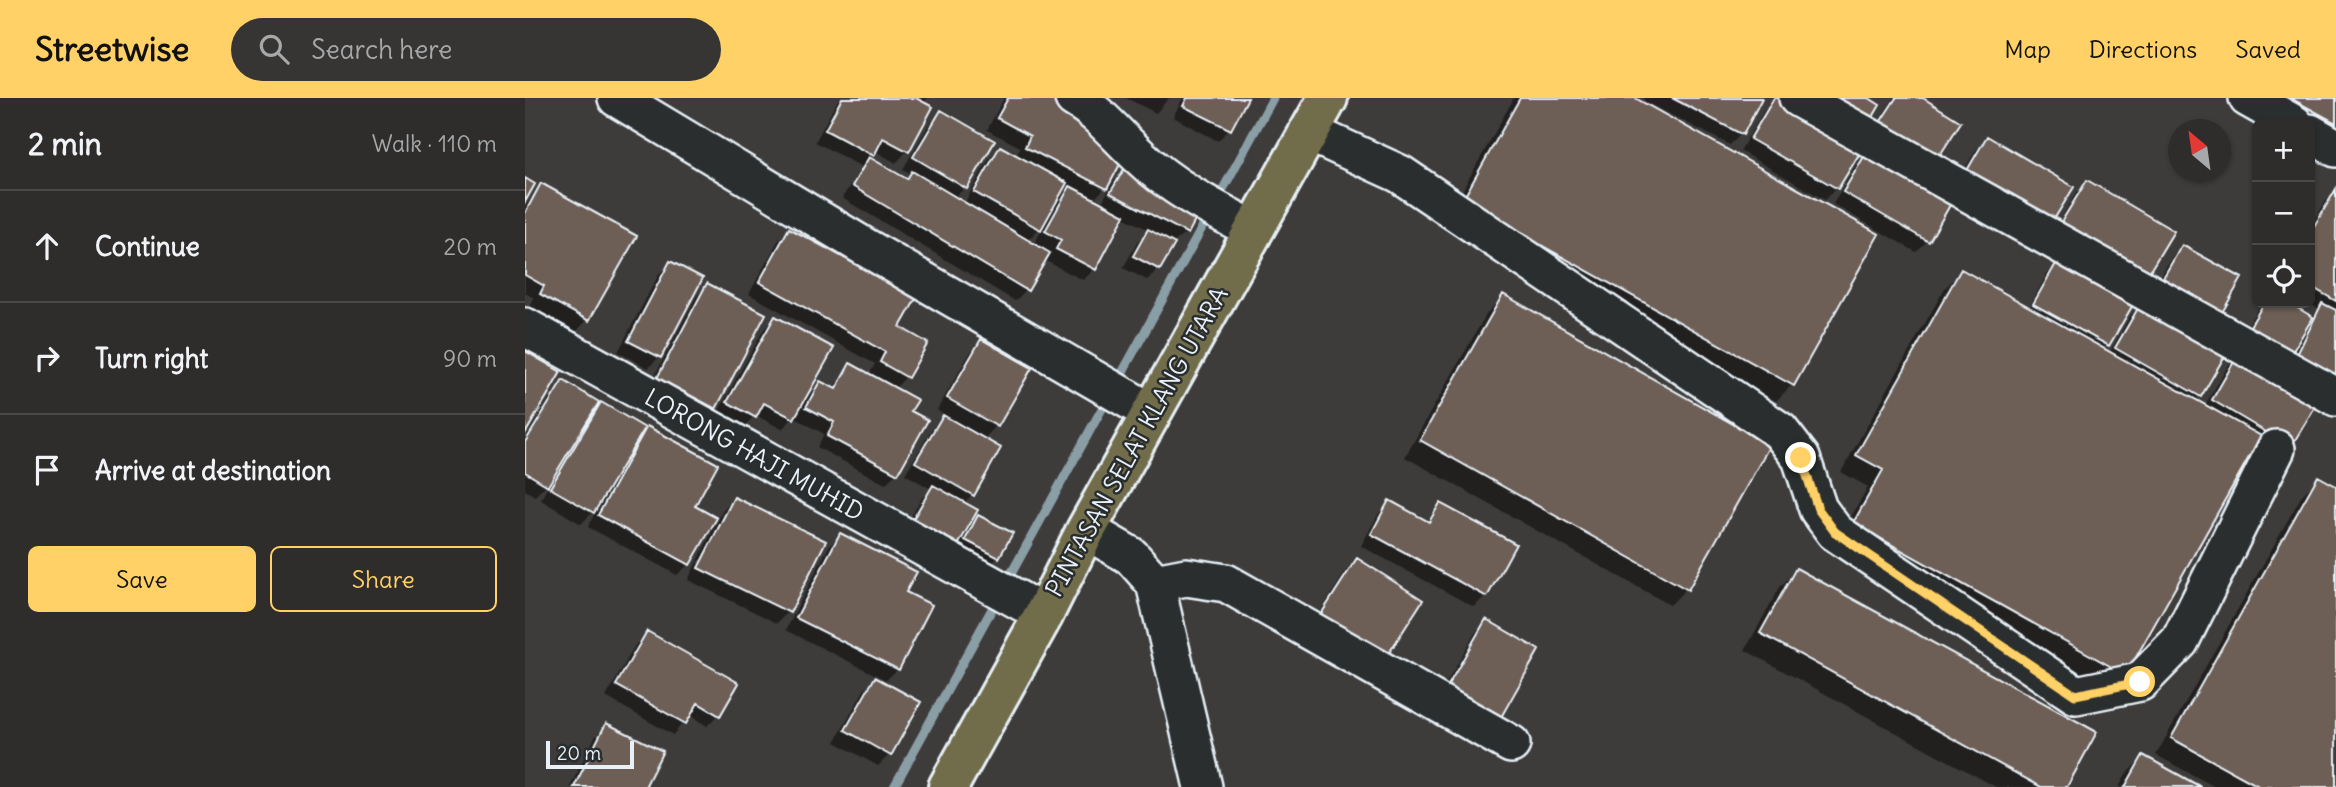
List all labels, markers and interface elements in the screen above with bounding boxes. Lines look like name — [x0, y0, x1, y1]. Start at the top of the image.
search box — [231, 18, 721, 81]
text: Streetwise — [35, 28, 189, 70]
icon: search — [255, 30, 293, 68]
text: Search here — [311, 33, 452, 66]
text: Map — [2004, 34, 2051, 64]
text: Directions — [2089, 34, 2197, 64]
text: Saved — [2235, 34, 2301, 64]
north arrow — [2168, 119, 2231, 182]
map controls — [2252, 119, 2315, 308]
button: + — [2252, 119, 2315, 182]
text: 2 min — [28, 125, 102, 163]
text: Walk · 110 m — [372, 129, 497, 158]
button: − — [2252, 182, 2315, 245]
icon: ahead — [28, 227, 66, 265]
text: Continue — [95, 230, 200, 263]
text: 20 m — [444, 232, 497, 261]
button: locate — [2252, 245, 2315, 308]
street label: PINTASAN SELAT KLANG UTARA — [1038, 281, 1234, 602]
icon: right — [28, 339, 66, 377]
text: Turn right — [95, 342, 208, 375]
text: 90 m — [443, 344, 497, 373]
street label: LORONG HAJI MUHID — [640, 381, 869, 527]
route end — [1785, 442, 1816, 473]
icon: arrive — [28, 451, 66, 489]
text: Arrive at destination — [95, 454, 331, 487]
button: Save — [28, 546, 256, 612]
button: Share — [270, 546, 497, 612]
route start — [2124, 666, 2155, 697]
scale bar — [546, 738, 633, 770]
text: 20 m — [557, 741, 601, 765]

